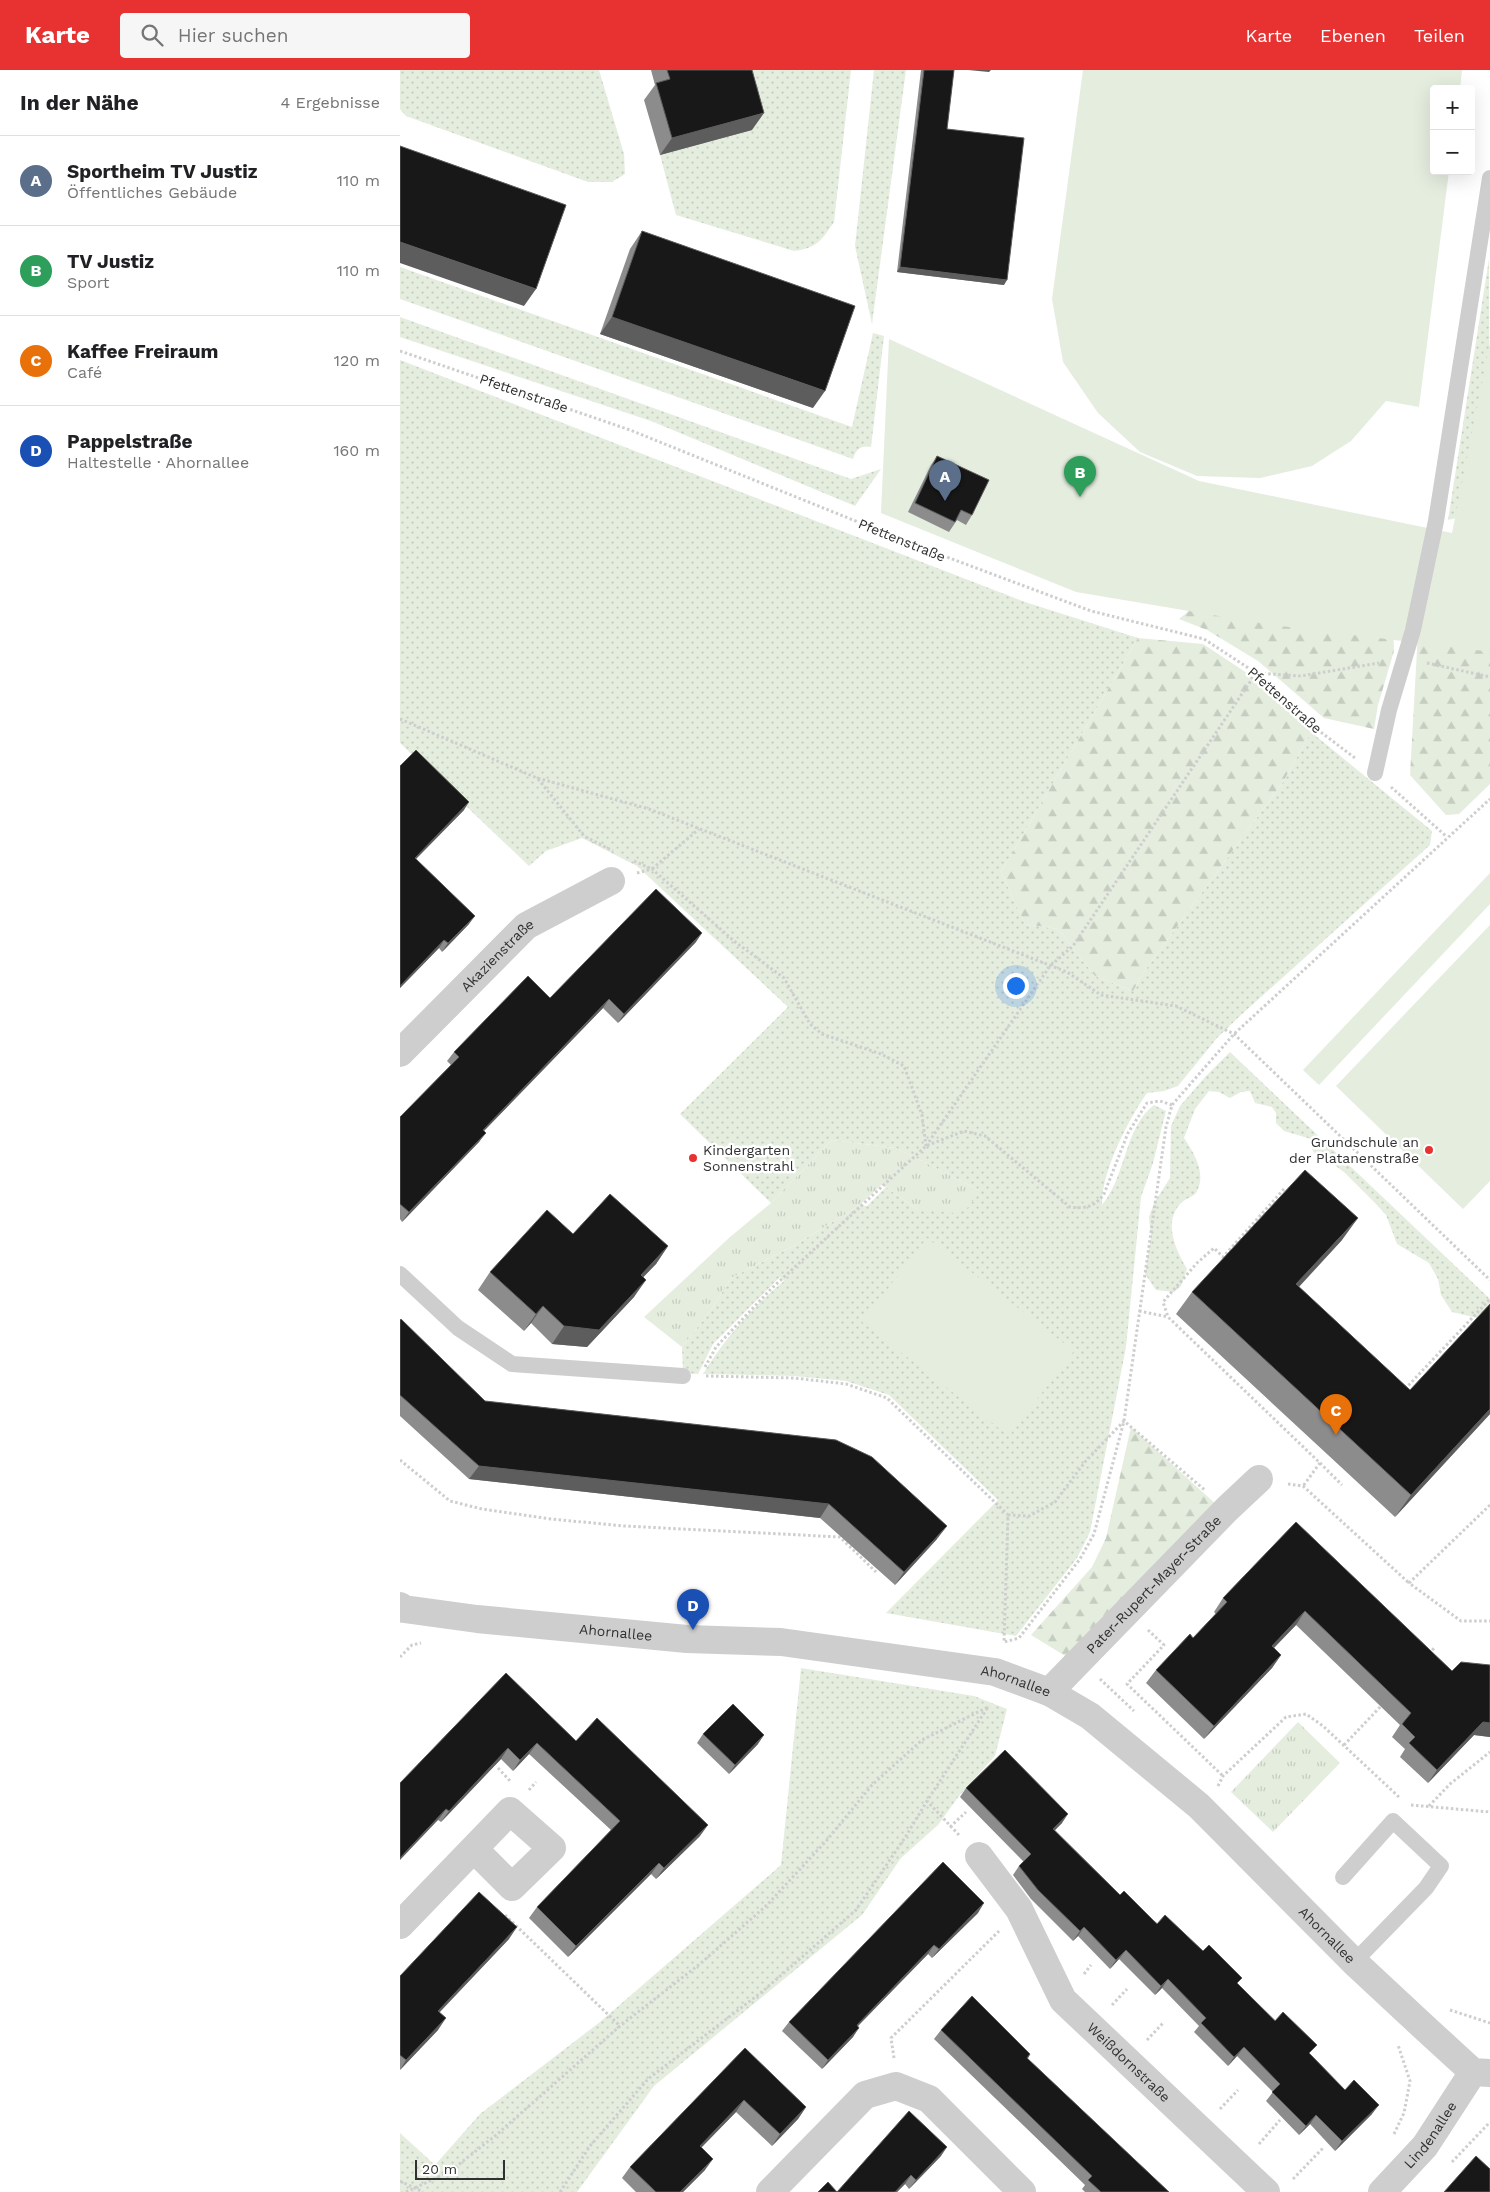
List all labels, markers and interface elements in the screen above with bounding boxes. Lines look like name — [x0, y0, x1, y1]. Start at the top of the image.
search box — [120, 13, 470, 58]
text: Karte — [25, 21, 90, 49]
icon: search — [138, 21, 166, 49]
text: Hier suchen — [178, 24, 288, 47]
text: Karte — [1246, 25, 1292, 46]
text: Ebenen — [1320, 25, 1386, 46]
text: Teilen — [1414, 25, 1465, 46]
map controls — [1430, 85, 1475, 175]
button: + — [1430, 85, 1475, 130]
text: In der Nähe — [20, 90, 139, 115]
text: 4 Ergebnisse — [280, 93, 380, 112]
button: − — [1430, 130, 1475, 175]
text: Sportheim TV Justiz — [67, 160, 257, 183]
text: A — [31, 171, 41, 190]
text: 110 m — [337, 171, 380, 190]
text: Öffentliches Gebäude — [67, 183, 237, 202]
text: TV Justiz — [67, 250, 154, 273]
text: B — [31, 261, 41, 280]
text: 110 m — [337, 261, 380, 280]
text: Sport — [67, 273, 110, 292]
text: Kaffee Freiraum — [67, 340, 218, 363]
text: C — [31, 351, 41, 370]
text: 120 m — [334, 351, 380, 370]
text: Café — [67, 363, 102, 382]
street label: Pfettenstraße — [478, 370, 570, 416]
text: Pappelstraße — [67, 430, 193, 453]
text: D — [30, 441, 42, 460]
text: 160 m — [333, 441, 380, 460]
text: Haltestelle · Ahornallee — [67, 453, 249, 472]
pin: B — [1064, 456, 1096, 497]
pin: A — [929, 460, 961, 501]
street label: Pfettenstraße — [856, 515, 948, 565]
street label: Pfettenstraße — [1245, 664, 1325, 736]
street label: Akazienstraße — [458, 916, 536, 995]
your location — [1003, 973, 1029, 999]
place label: Grundschule an der Platanenstraße — [1289, 1134, 1419, 1166]
place label: Kindergarten Sonnenstrahl — [703, 1142, 795, 1174]
marker: Grundschule an der Platanenstraße — [1423, 1144, 1435, 1156]
marker: Kindergarten Sonnenstrahl — [687, 1152, 699, 1164]
pin: C — [1320, 1394, 1352, 1435]
street label: Pater-Rupert-Mayer-Straße — [1083, 1512, 1224, 1657]
pin: D — [677, 1589, 709, 1630]
street label: Ahornallee — [578, 1621, 653, 1644]
street label: Ahornallee — [980, 1662, 1053, 1700]
street label: Ahornallee — [1296, 1903, 1359, 1967]
street label: Weißdornstraße — [1084, 2019, 1174, 2105]
street label: Lindenallee — [1400, 2098, 1460, 2172]
scale bar — [415, 2157, 505, 2180]
text: 20 m — [422, 2161, 457, 2177]

